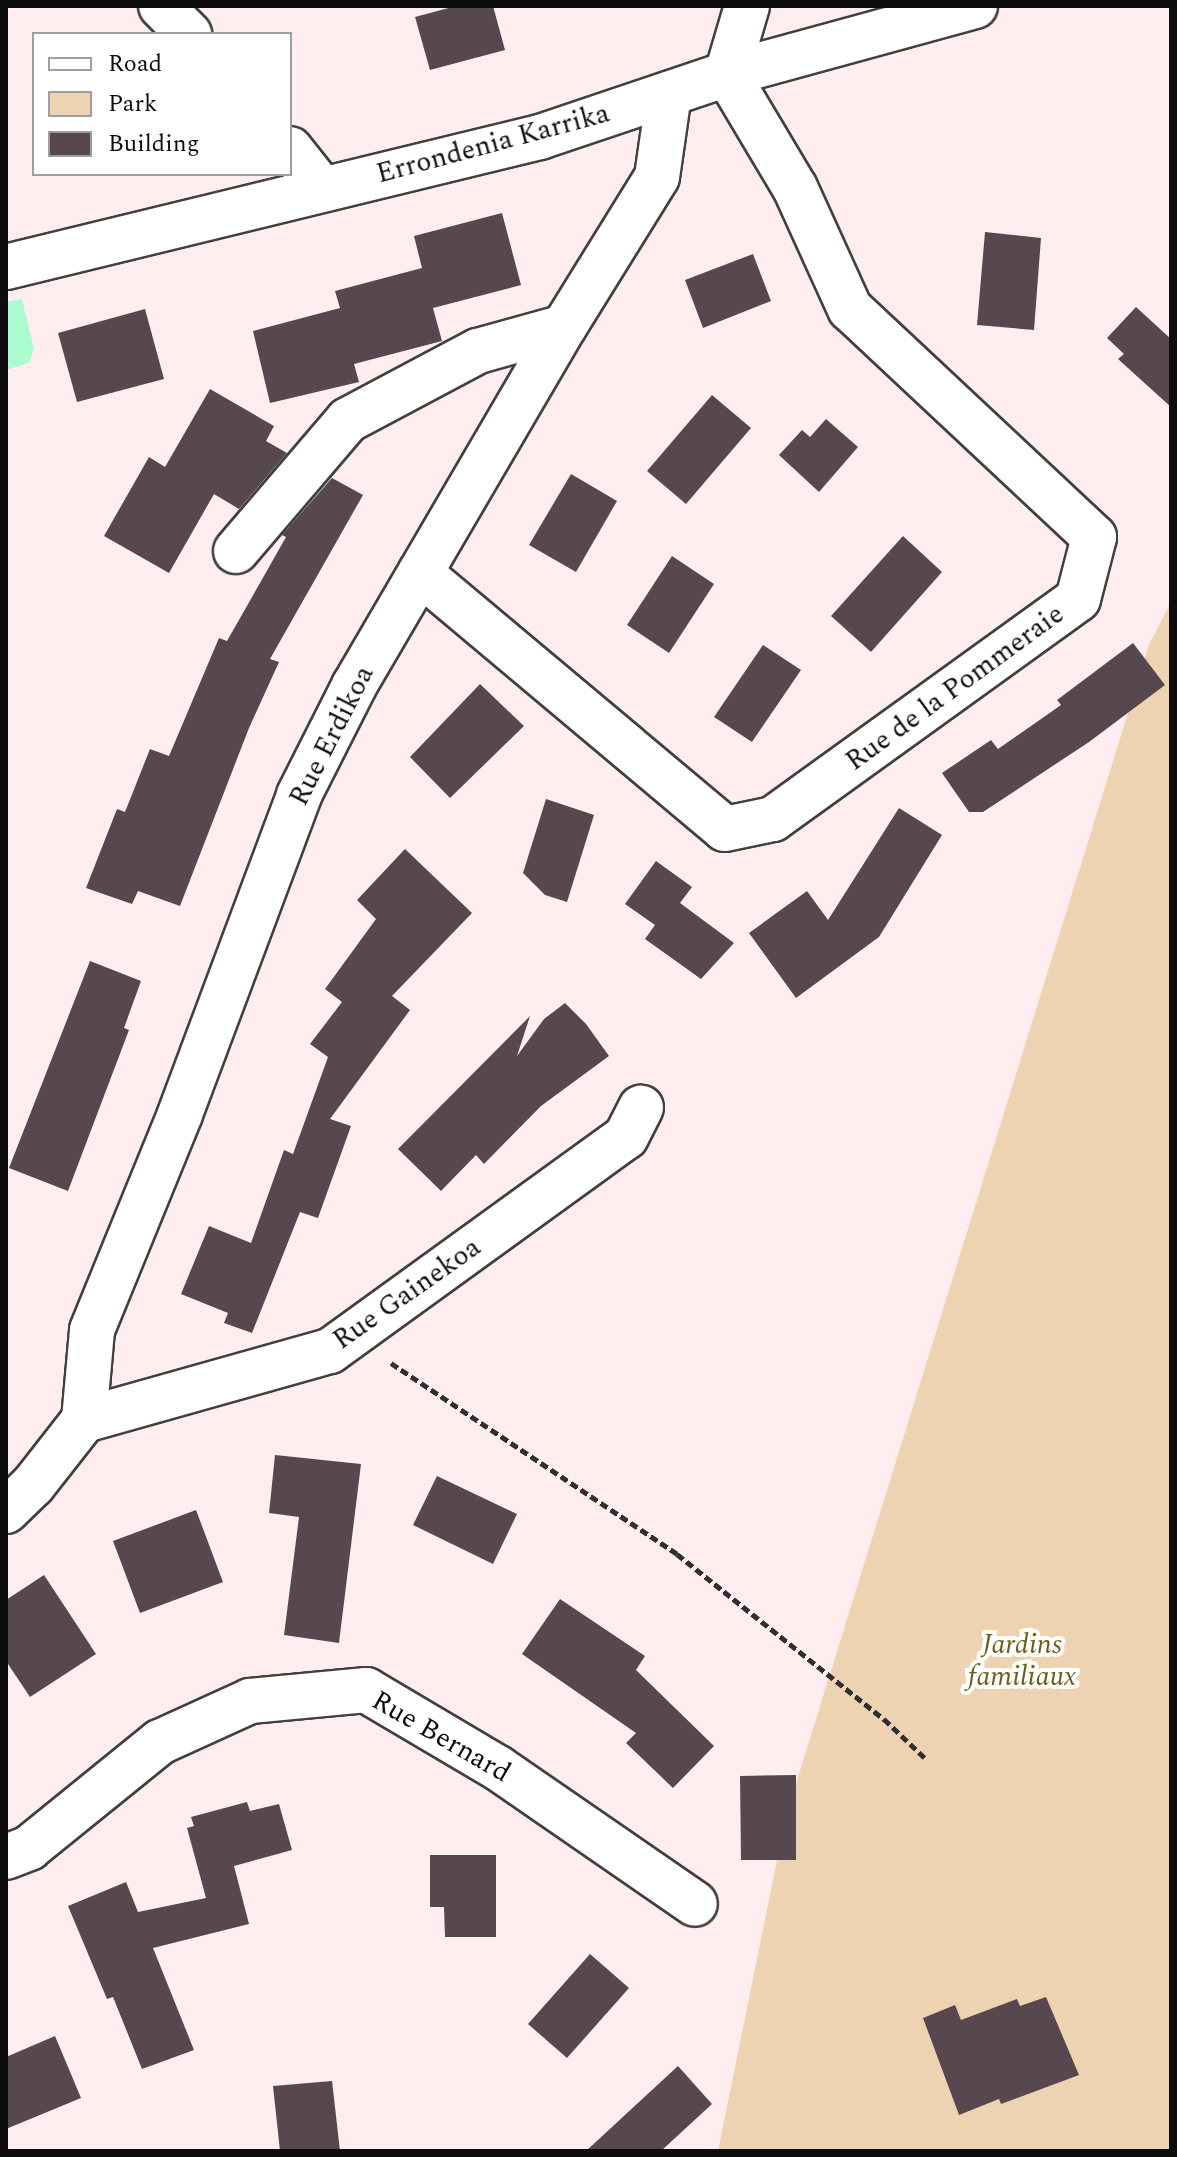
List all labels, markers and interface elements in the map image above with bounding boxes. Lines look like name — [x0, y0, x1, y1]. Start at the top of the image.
legend — [32, 32, 292, 176]
text: Road — [108, 46, 162, 82]
text: Park — [108, 86, 158, 122]
street label: Errondenia Karrika — [373, 97, 613, 191]
text: Building — [108, 126, 200, 162]
street label: Rue de la Pommeraie — [839, 598, 1071, 778]
street label: Rue Erdikoa — [282, 660, 382, 812]
street label: Rue Gainekoa — [327, 1231, 487, 1357]
park label: Jardins familiaux — [968, 1628, 1076, 1694]
street label: Rue Bernard — [366, 1684, 516, 1790]

